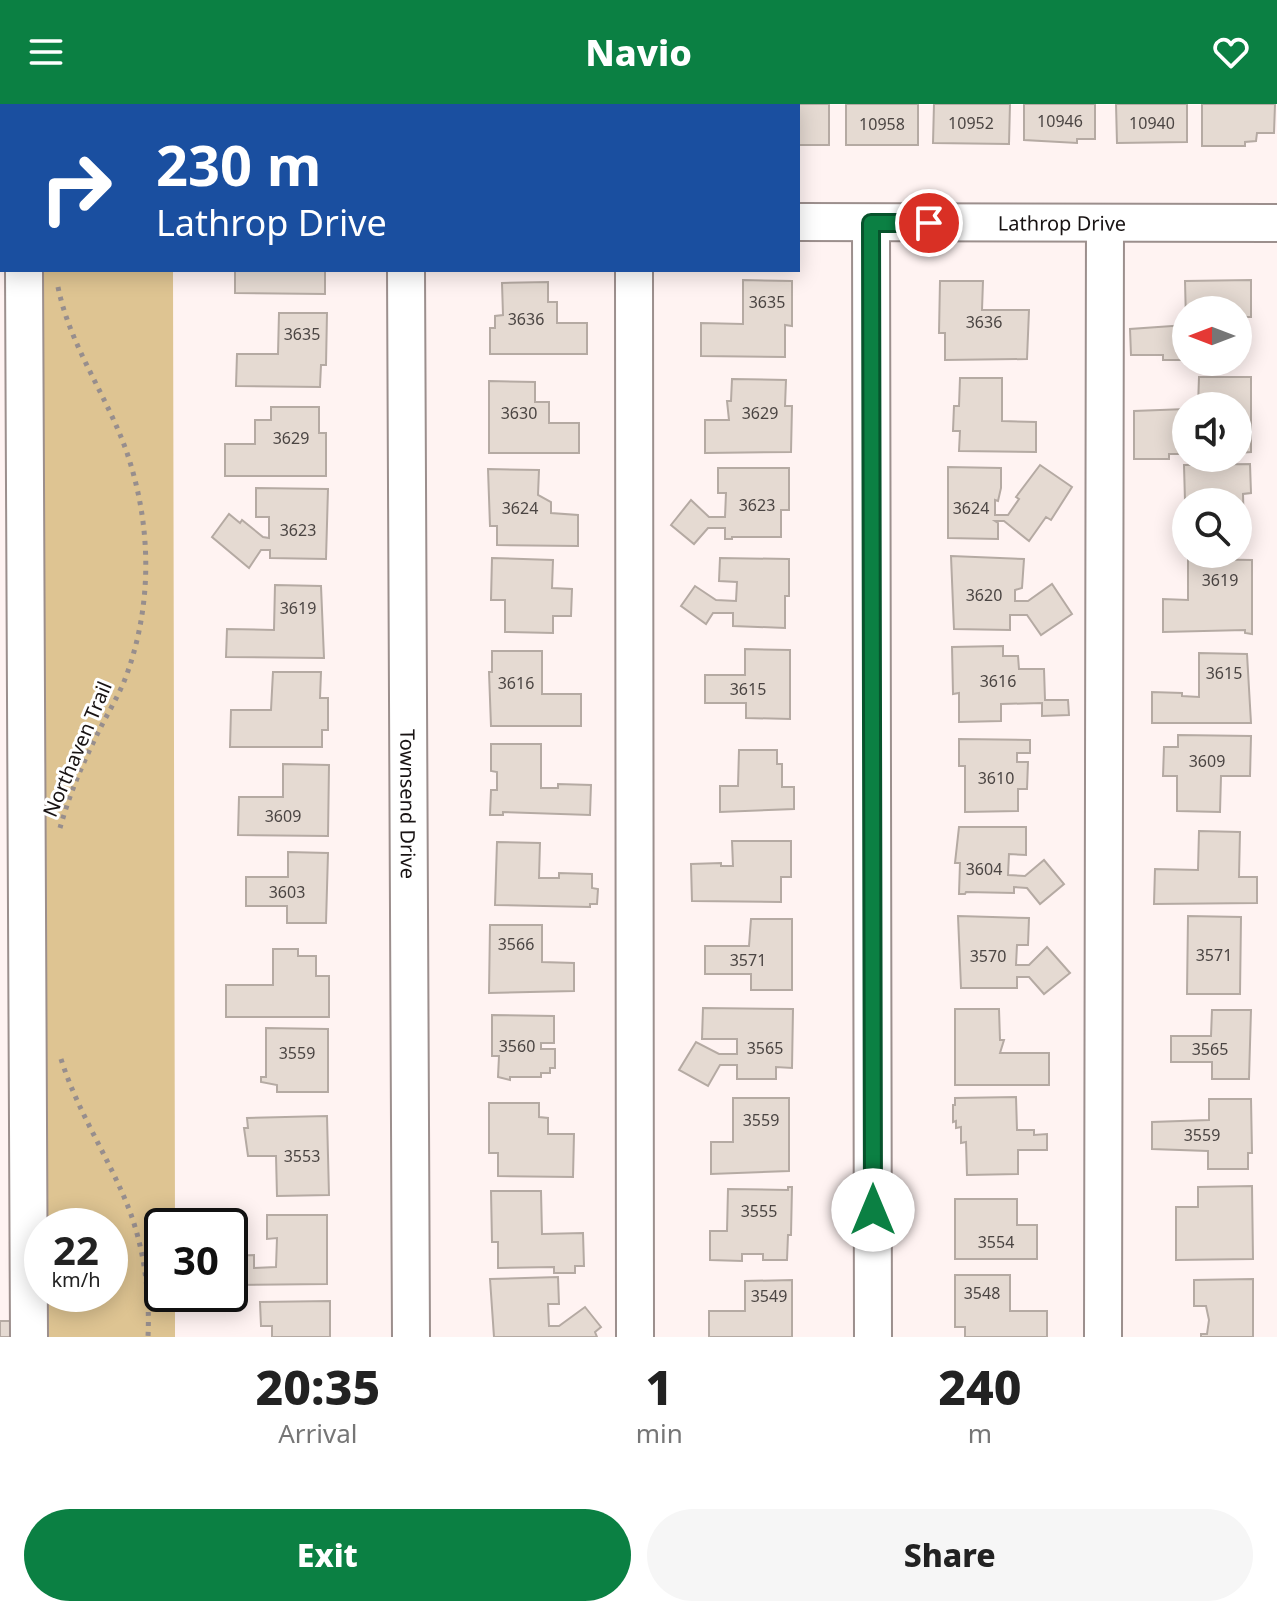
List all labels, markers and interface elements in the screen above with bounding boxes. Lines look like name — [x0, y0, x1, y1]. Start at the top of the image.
text: Navio — [585, 28, 692, 77]
icon: menu — [24, 30, 68, 74]
icon: heart — [1209, 30, 1253, 74]
house number: 10946 — [1037, 110, 1083, 132]
house number: 10952 — [948, 112, 994, 134]
house number: 10940 — [1129, 112, 1175, 134]
house number: 10958 — [859, 113, 905, 135]
text: 230 m — [156, 126, 321, 202]
icon: right — [24, 136, 128, 240]
pin — [895, 189, 963, 257]
text: Lathrop Drive — [156, 198, 387, 247]
icon: arrive — [907, 201, 951, 245]
street label: Lathrop Drive — [998, 209, 1126, 236]
house number: 3635 — [749, 291, 785, 313]
north arrow — [1172, 296, 1252, 376]
map controls — [1172, 296, 1252, 568]
house number: 3636 — [508, 308, 544, 330]
house number: 3636 — [966, 311, 1002, 333]
house number: 3635 — [284, 323, 320, 345]
button: sound — [1172, 392, 1252, 472]
house number: 3630 — [501, 402, 537, 424]
house number: 3629 — [742, 402, 778, 424]
house number: 3629 — [273, 427, 309, 449]
button: search — [1172, 488, 1252, 568]
house number: 3623 — [739, 494, 775, 516]
house number: 3624 — [502, 497, 538, 519]
house number: 3624 — [953, 497, 989, 519]
house number: 3623 — [280, 519, 316, 541]
house number: 3619 — [1202, 569, 1238, 591]
house number: 3620 — [966, 584, 1002, 606]
house number: 3619 — [280, 597, 316, 619]
house number: 3615 — [1206, 662, 1242, 684]
house number: 3616 — [980, 670, 1016, 692]
house number: 3616 — [498, 672, 534, 694]
street label: Northaven Trail — [36, 677, 118, 821]
house number: 3615 — [730, 678, 766, 700]
street label: Townsend Drive — [395, 729, 422, 879]
house number: 3609 — [1189, 750, 1225, 772]
house number: 3610 — [978, 767, 1014, 789]
house number: 3609 — [265, 805, 301, 827]
house number: 3604 — [966, 858, 1002, 880]
house number: 3603 — [269, 881, 305, 903]
house number: 3566 — [498, 933, 534, 955]
house number: 3571 — [1196, 944, 1232, 966]
house number: 3570 — [970, 945, 1006, 967]
house number: 3571 — [730, 949, 766, 971]
house number: 3560 — [499, 1035, 535, 1057]
house number: 3565 — [747, 1037, 783, 1059]
house number: 3565 — [1192, 1038, 1228, 1060]
house number: 3559 — [279, 1042, 315, 1064]
house number: 3559 — [743, 1109, 779, 1131]
house number: 3559 — [1184, 1124, 1220, 1146]
house number: 3553 — [284, 1145, 320, 1167]
position arrow — [831, 1168, 915, 1252]
house number: 3555 — [741, 1200, 777, 1222]
speed limit sign: 30 — [144, 1208, 248, 1312]
text: 22 — [53, 1222, 99, 1277]
house number: 3554 — [978, 1231, 1014, 1253]
text: km/h — [51, 1266, 101, 1293]
house number: 3548 — [964, 1282, 1000, 1304]
house number: 3549 — [751, 1285, 787, 1307]
text: 20:35 — [256, 1354, 380, 1419]
text: 1 — [645, 1354, 673, 1419]
text: 240 — [938, 1354, 1021, 1419]
text: Arrival — [278, 1415, 357, 1451]
text: min — [636, 1415, 683, 1451]
text: m — [968, 1415, 992, 1451]
button: Exit — [24, 1509, 631, 1601]
button: Share — [647, 1509, 1253, 1601]

